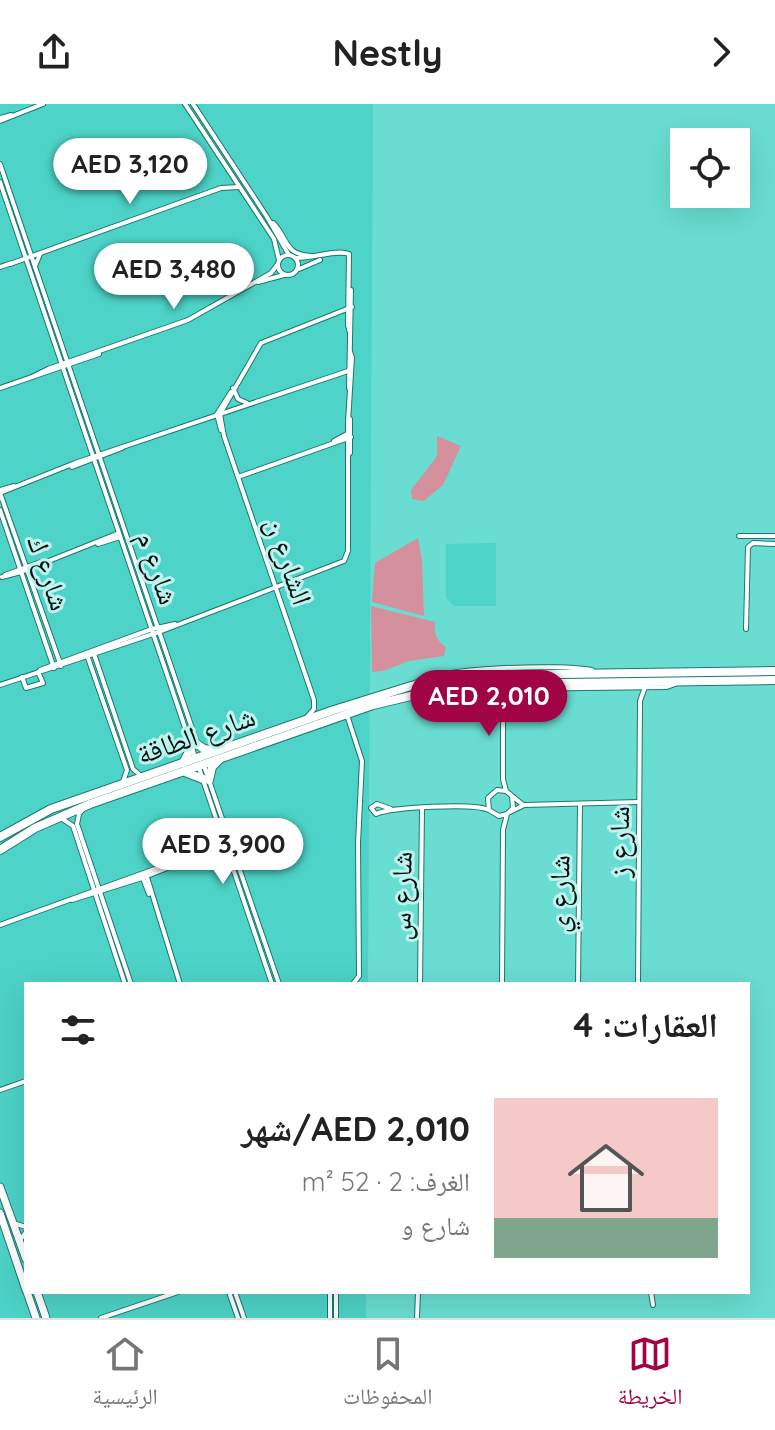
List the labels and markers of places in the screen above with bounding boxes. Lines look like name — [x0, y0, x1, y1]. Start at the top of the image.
pin: AED 3,120 — [38, 138, 222, 206]
pin: AED 3,480 — [82, 243, 266, 311]
pin: AED 2,010 — [397, 670, 581, 738]
pin: AED 3,900 — [131, 818, 315, 886]

